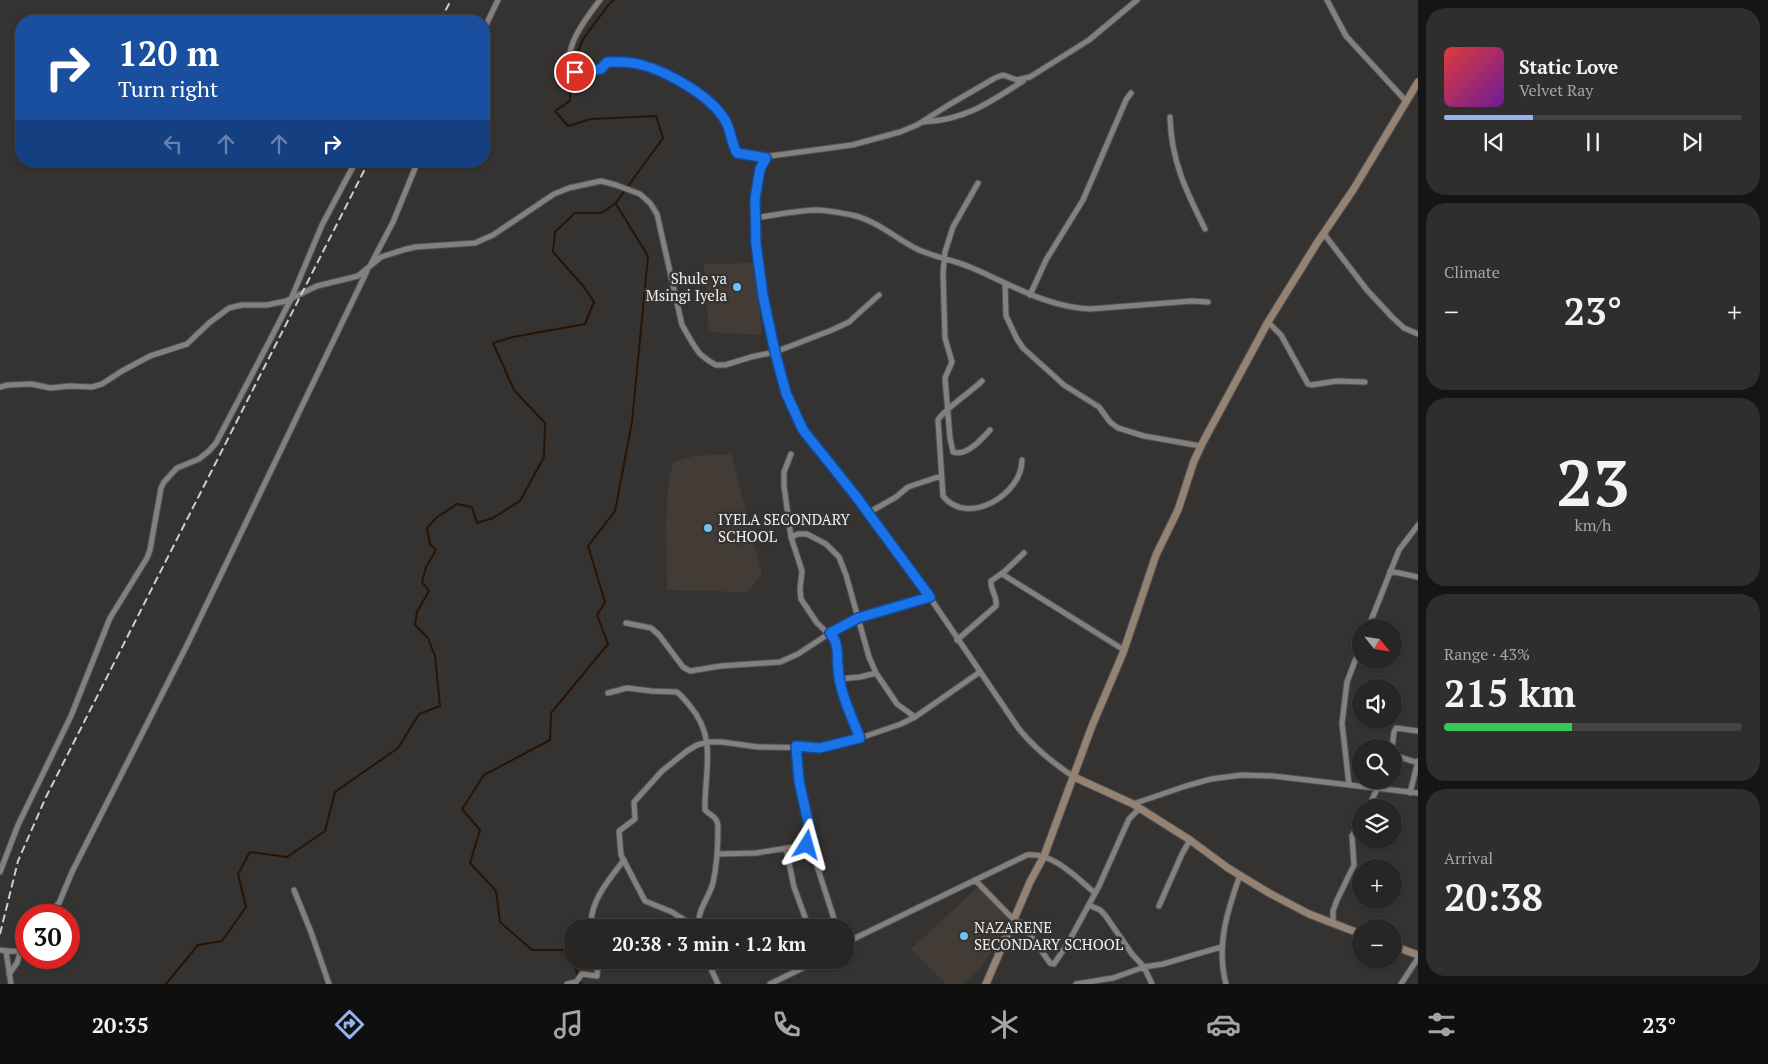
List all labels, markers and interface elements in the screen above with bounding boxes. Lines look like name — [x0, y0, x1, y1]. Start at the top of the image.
text: 120 m — [118, 30, 219, 76]
icon: right — [35, 35, 100, 100]
pin — [554, 51, 596, 93]
text: Static Love — [1519, 54, 1618, 79]
icon: arrive — [561, 58, 589, 86]
text: Turn right — [118, 74, 218, 103]
text: Velvet Ray — [1519, 79, 1593, 101]
icon: previous — [1480, 128, 1508, 156]
icon: pause — [1579, 128, 1607, 156]
icon: next — [1678, 128, 1706, 156]
icon: left — [159, 130, 187, 158]
icon: ahead — [212, 130, 240, 158]
icon: ahead — [265, 130, 293, 158]
icon: right — [318, 130, 346, 158]
text: Climate — [1444, 261, 1500, 283]
place label: Shule ya Msingi Iyela — [646, 268, 727, 305]
marker: Shule ya Msingi Iyela — [731, 281, 743, 293]
text: 23° — [1564, 286, 1622, 336]
text: − — [1444, 293, 1459, 330]
text: + — [1727, 293, 1742, 330]
text: 23 — [1556, 438, 1630, 525]
place label: IYELA SECONDARY SCHOOL — [718, 509, 850, 546]
text: km/h — [1575, 514, 1611, 536]
marker: IYELA SECONDARY SCHOOL — [702, 522, 714, 534]
north arrow — [1352, 619, 1402, 669]
map controls — [1352, 619, 1402, 969]
text: Range · 43% — [1444, 643, 1530, 665]
text: 215 km — [1444, 668, 1576, 718]
button: sound — [1352, 679, 1402, 729]
button: search — [1352, 739, 1402, 789]
button: layers — [1352, 799, 1402, 849]
position arrow — [780, 818, 832, 870]
text: Arrival — [1444, 847, 1493, 869]
button: + — [1352, 859, 1402, 909]
text: 20:38 — [1444, 872, 1543, 922]
speed limit sign: 30 — [15, 904, 80, 969]
place label: NAZARENE SECONDARY SCHOOL — [974, 917, 1123, 954]
button: − — [1352, 919, 1402, 969]
marker: NAZARENE SECONDARY SCHOOL — [958, 930, 970, 942]
text: 20:38 · 3 min · 1.2 km — [612, 931, 806, 956]
icon: directions — [332, 1007, 367, 1042]
icon: music — [551, 1007, 586, 1042]
icon: phone — [769, 1007, 804, 1042]
icon: climate — [987, 1007, 1022, 1042]
icon: car — [1206, 1007, 1241, 1042]
icon: filters — [1424, 1007, 1459, 1042]
text: 20:35 — [92, 1010, 149, 1039]
text: 23° — [1642, 1010, 1676, 1039]

